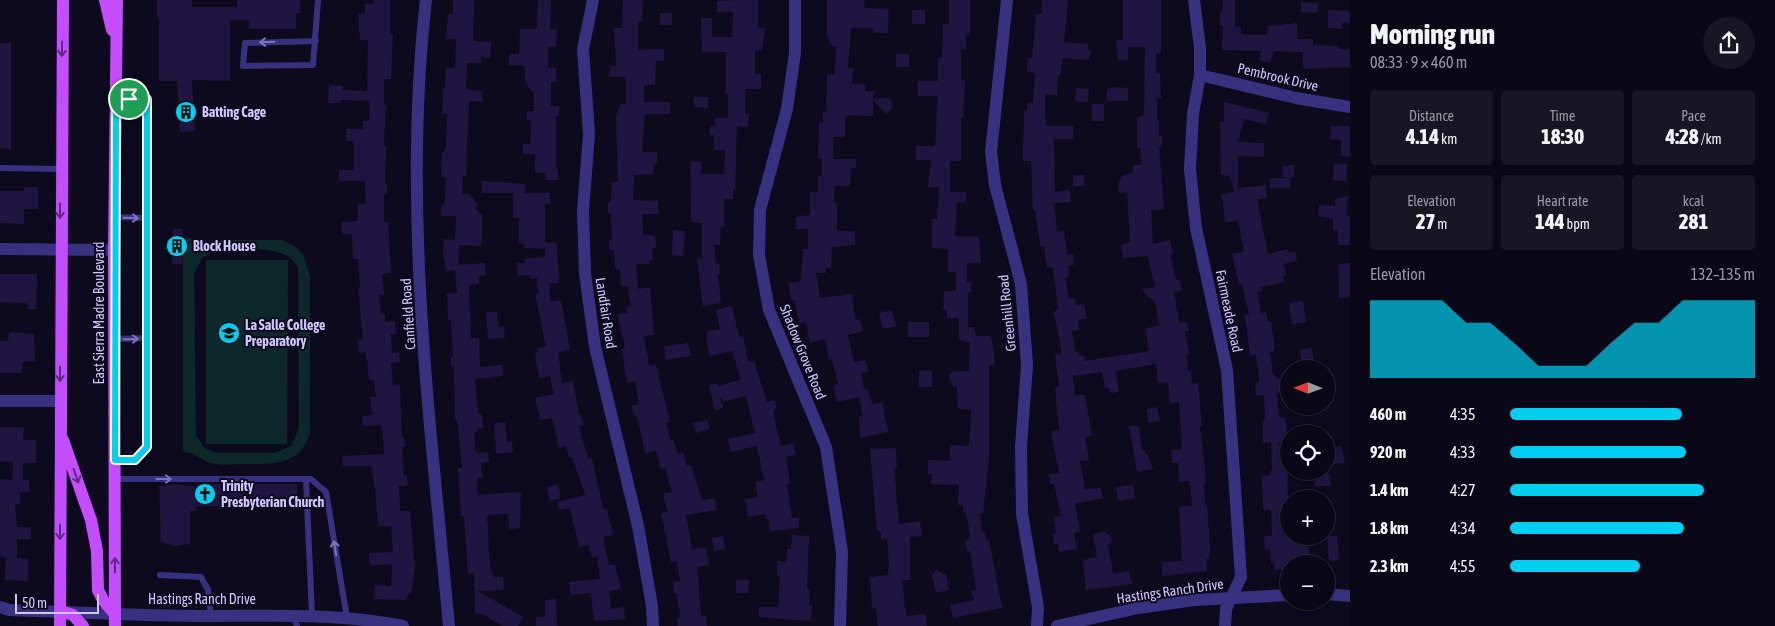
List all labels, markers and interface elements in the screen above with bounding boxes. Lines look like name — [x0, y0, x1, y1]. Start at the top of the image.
button: share — [1703, 17, 1755, 69]
text: Morning run — [1370, 18, 1495, 50]
one-way arrow — [260, 38, 276, 47]
one-way arrow — [58, 40, 67, 56]
text: 08:33 · 9 × 460 m — [1370, 53, 1467, 71]
street label: Pembrook Drive — [1236, 60, 1320, 94]
pin — [108, 78, 150, 120]
icon: arrive — [115, 85, 143, 113]
building icon: Batting Cage — [174, 100, 198, 124]
place label: Batting Cage — [202, 104, 266, 120]
text: Distance — [1409, 108, 1454, 124]
text: Time — [1550, 108, 1575, 124]
text: Pace — [1681, 108, 1706, 124]
text: 4.14 — [1406, 124, 1439, 148]
text: 18:30 — [1541, 124, 1584, 148]
text: 4:28 — [1665, 124, 1699, 148]
text: km — [1439, 131, 1457, 147]
text: /km — [1699, 131, 1722, 147]
text: Elevation — [1407, 193, 1456, 209]
text: Heart rate — [1537, 193, 1588, 209]
text: kcal — [1683, 193, 1704, 209]
one-way arrow — [56, 203, 65, 219]
text: 27 — [1416, 209, 1435, 233]
text: 144 — [1535, 209, 1565, 233]
text: 281 — [1679, 209, 1708, 233]
one-way arrow — [122, 213, 138, 223]
text: m — [1435, 216, 1447, 232]
text: bpm — [1565, 216, 1590, 232]
building icon: Block House — [165, 234, 189, 258]
place label: Block House — [193, 238, 256, 254]
street label: East Sierra Madre Boulevard — [91, 242, 107, 384]
text: Elevation — [1370, 265, 1425, 283]
text: 132–135 m — [1691, 265, 1755, 283]
street label: Fairmeade Road — [1212, 268, 1246, 354]
street label: Greenhill Road — [995, 274, 1019, 352]
street label: Landfair Road — [592, 276, 620, 350]
street label: Canfield Road — [398, 278, 418, 350]
street label: Shadow Grove Road — [777, 302, 829, 402]
place label: La Salle College Preparatory — [245, 317, 325, 349]
school or university icon: La Salle College Preparatory — [217, 321, 241, 345]
one-way arrow — [122, 334, 138, 343]
north arrow — [1280, 360, 1335, 415]
map controls — [1280, 360, 1335, 610]
one-way arrow — [55, 365, 65, 381]
text: 460 m — [1370, 405, 1406, 423]
text: 4:35 — [1450, 405, 1475, 423]
button: locate — [1280, 425, 1335, 480]
text: 920 m — [1370, 443, 1406, 461]
text: 4:33 — [1450, 443, 1475, 461]
one-way arrow — [72, 468, 81, 484]
one-way arrow — [156, 474, 172, 484]
place label: Trinity Presbyterian Church — [221, 478, 325, 510]
text: 1.4 km — [1370, 481, 1409, 499]
text: 4:27 — [1450, 481, 1475, 499]
church icon: Trinity Presbyterian Church — [193, 482, 217, 506]
button: + — [1280, 490, 1335, 545]
text: 1.8 km — [1370, 519, 1409, 537]
text: 4:34 — [1450, 519, 1475, 537]
one-way arrow — [55, 523, 65, 539]
one-way arrow — [330, 541, 340, 557]
button: − — [1280, 555, 1335, 610]
one-way arrow — [110, 557, 120, 574]
text: 2.3 km — [1370, 557, 1409, 575]
text: 4:55 — [1450, 557, 1475, 575]
street label: Hastings Ranch Drive — [1115, 576, 1225, 606]
scale bar — [15, 591, 99, 614]
street label: Hastings Ranch Drive — [148, 591, 256, 607]
text: 50 m — [22, 595, 47, 611]

